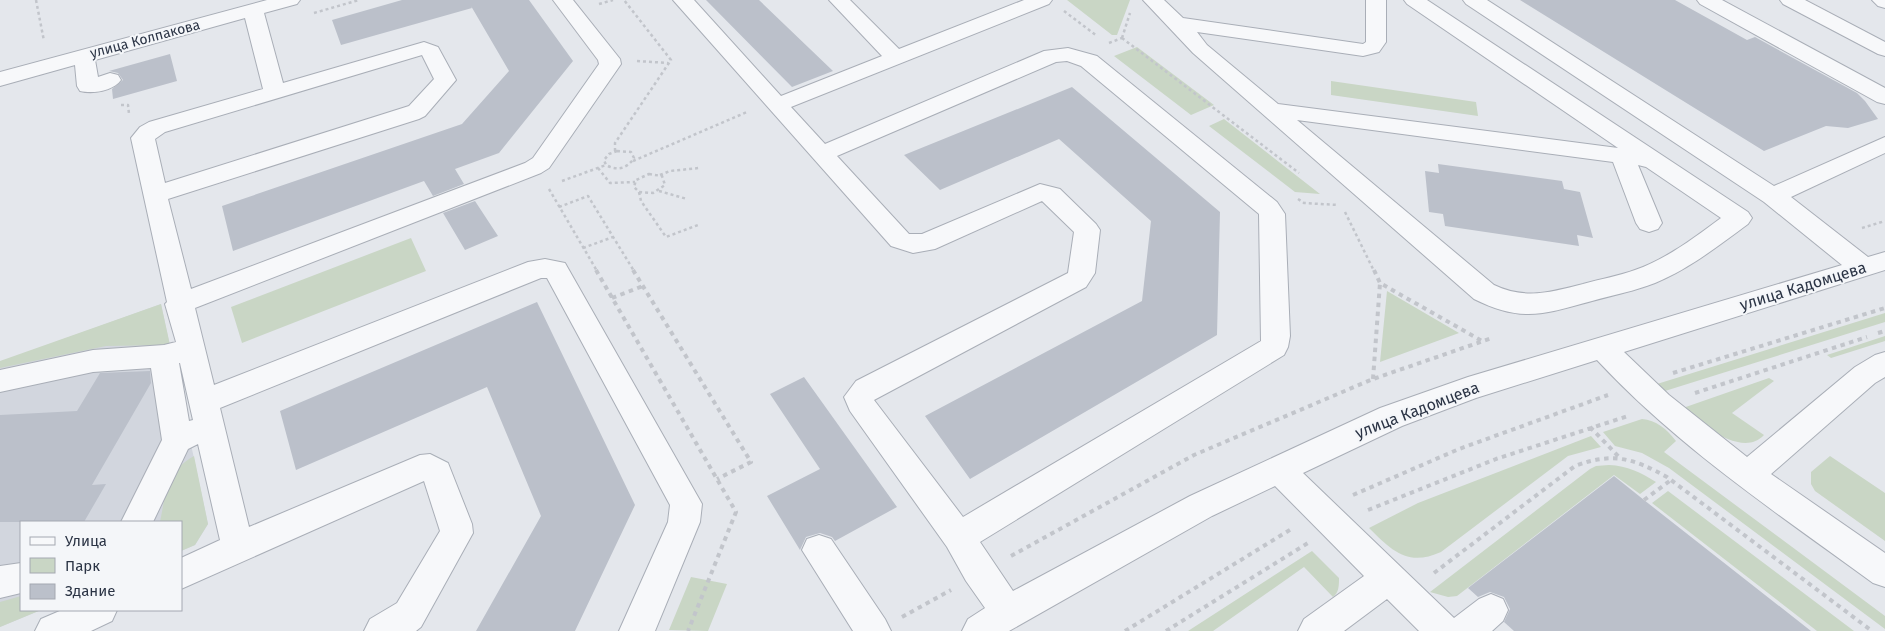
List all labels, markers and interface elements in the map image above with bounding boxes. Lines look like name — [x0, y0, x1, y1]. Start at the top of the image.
street label: улица Колпакова — [88, 16, 202, 62]
street label: улица Кадомцева — [1737, 258, 1869, 314]
street label: улица Кадомцева — [1352, 378, 1482, 442]
legend — [20, 521, 182, 611]
text: Улица — [65, 532, 107, 550]
text: Парк — [65, 557, 100, 575]
text: Здание — [65, 582, 115, 600]

